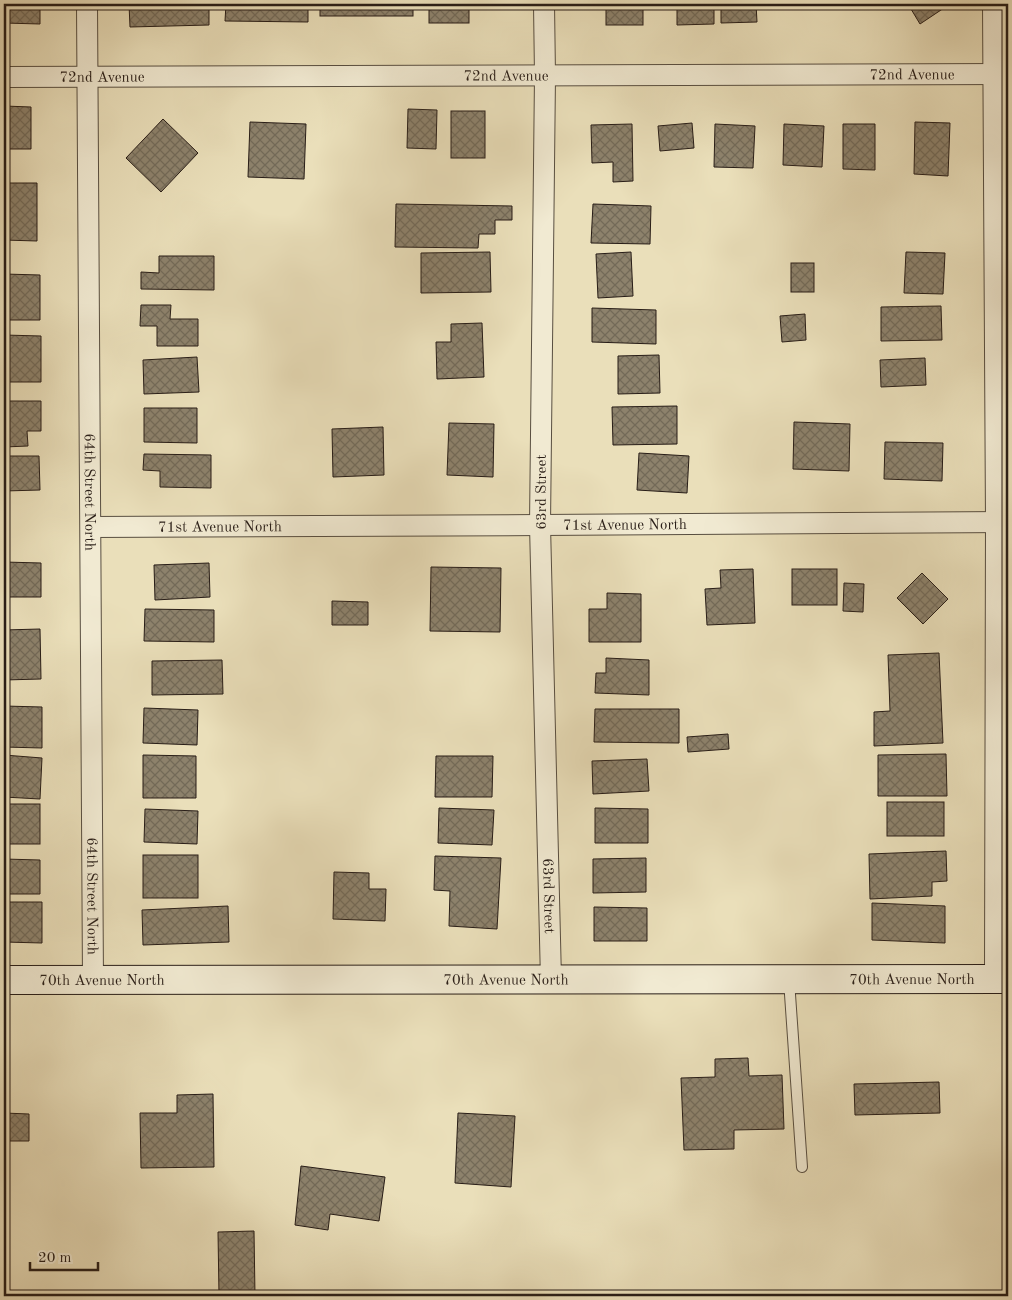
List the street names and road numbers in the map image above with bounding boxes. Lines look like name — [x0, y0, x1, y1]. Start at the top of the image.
street label: 72nd Avenue — [869, 68, 955, 83]
street label: 72nd Avenue — [463, 69, 549, 85]
street label: 72nd Avenue — [59, 71, 145, 86]
street label: 64th Street North — [81, 433, 96, 551]
street label: 63rd Street — [535, 454, 550, 530]
street label: 71st Avenue North — [563, 518, 687, 534]
street label: 71st Avenue North — [158, 520, 282, 536]
street label: 64th Street North — [83, 837, 99, 955]
street label: 63rd Street — [539, 858, 556, 934]
street label: 70th Avenue North — [443, 973, 569, 989]
street label: 70th Avenue North — [849, 973, 975, 988]
street label: 70th Avenue North — [39, 974, 165, 989]

